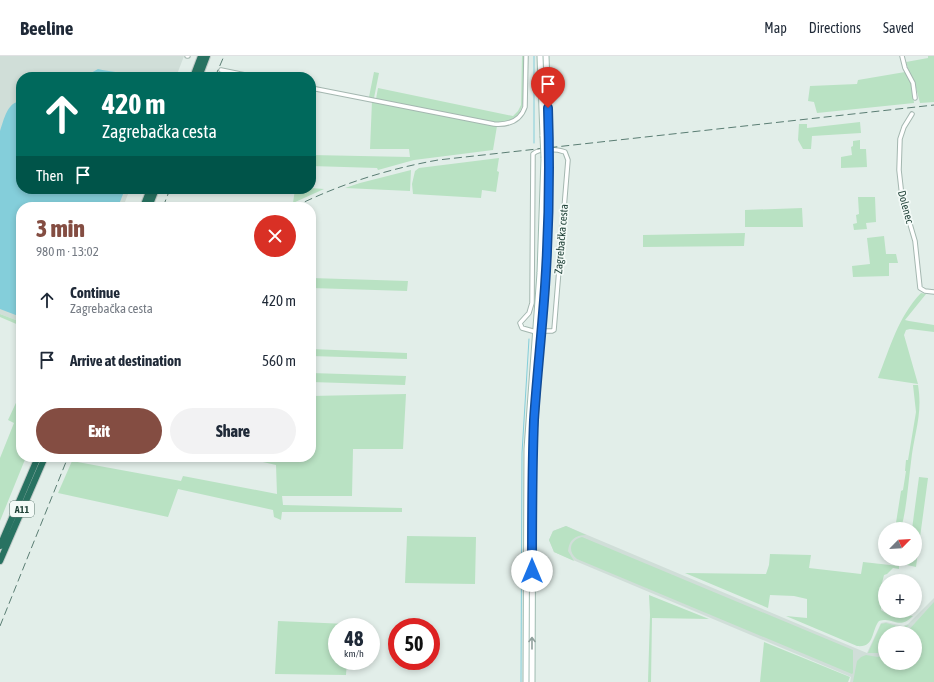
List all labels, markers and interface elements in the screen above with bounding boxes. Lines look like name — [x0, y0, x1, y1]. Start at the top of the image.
text: Beeline — [20, 17, 73, 39]
text: Map — [764, 20, 787, 36]
text: Directions — [809, 20, 861, 36]
text: Saved — [883, 20, 914, 36]
pin — [531, 67, 565, 108]
icon: arrive — [537, 73, 559, 95]
icon: ahead — [36, 88, 88, 140]
text: 420 m — [102, 88, 165, 120]
text: Zagrebačka cesta — [102, 121, 217, 142]
icon: arrive — [72, 164, 94, 186]
text: Then — [36, 167, 64, 184]
street label: Dolenec — [896, 189, 916, 226]
street label: Zagrebačka cesta — [552, 204, 570, 274]
text: 3 min — [36, 215, 85, 242]
button: close — [254, 215, 296, 257]
text: 980 m · 13:02 — [36, 244, 99, 259]
text: Continue — [70, 284, 120, 301]
icon: ahead — [36, 289, 58, 311]
text: 420 m — [262, 292, 296, 309]
text: Zagrebačka cesta — [70, 301, 153, 316]
icon: arrive — [36, 349, 58, 371]
text: Arrive at destination — [70, 352, 181, 369]
text: 560 m — [262, 352, 296, 369]
button: Exit — [36, 408, 162, 454]
button: Share — [170, 408, 296, 454]
road number: A11 — [10, 501, 34, 517]
north arrow — [878, 522, 922, 566]
map controls — [878, 522, 922, 670]
position arrow — [511, 550, 553, 592]
button: + — [878, 574, 922, 618]
speed limit sign: 50 — [388, 618, 440, 670]
button: − — [878, 626, 922, 670]
text: 48 — [345, 627, 363, 650]
one-way arrow — [528, 637, 536, 650]
text: km/h — [344, 648, 364, 659]

